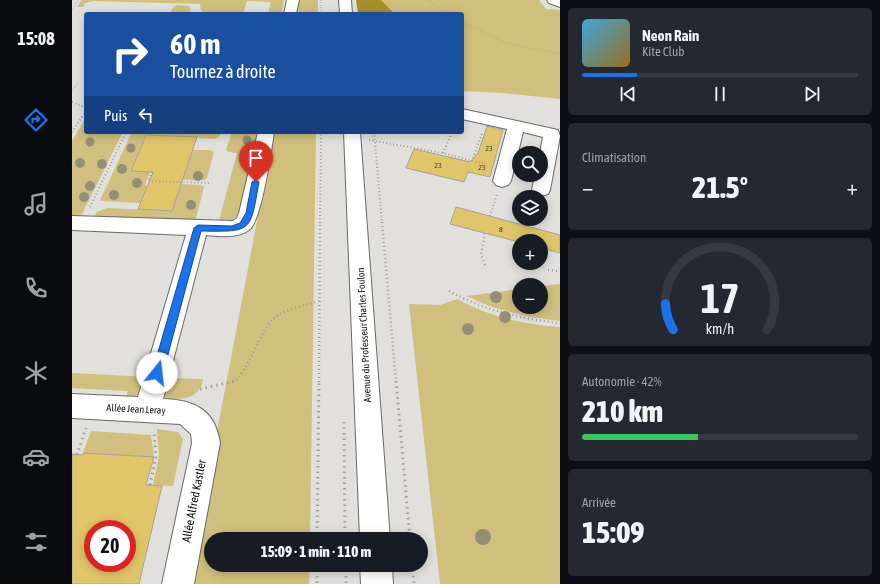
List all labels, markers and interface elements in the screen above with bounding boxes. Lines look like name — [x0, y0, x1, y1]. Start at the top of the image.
text: Neon Rain — [642, 27, 699, 44]
text: 15:08 — [17, 28, 55, 49]
icon: right — [104, 28, 156, 80]
text: 60 m — [170, 28, 220, 60]
text: Kite Club — [642, 44, 684, 59]
text: Tournez à droite — [170, 61, 276, 82]
icon: previous — [617, 83, 639, 105]
icon: pause — [709, 83, 731, 105]
icon: next — [801, 83, 823, 105]
icon: left — [135, 104, 157, 126]
icon: directions — [22, 106, 50, 134]
text: Puis — [104, 107, 127, 124]
pin — [239, 141, 273, 182]
house number: 23 — [485, 144, 493, 153]
map controls — [512, 146, 548, 314]
button: search — [512, 146, 548, 182]
icon: arrive — [245, 147, 267, 169]
text: Climatisation — [582, 150, 646, 165]
house number: 23 — [434, 161, 442, 170]
house number: 23 — [478, 163, 486, 172]
text: 21.5° — [692, 170, 748, 204]
text: − — [582, 174, 593, 200]
text: + — [847, 174, 858, 200]
icon: music — [22, 190, 50, 218]
button: layers — [512, 190, 548, 226]
house number: 8 — [499, 225, 503, 234]
button: + — [512, 234, 548, 270]
street label: Avenue du Professeur Charles Foulon — [355, 267, 373, 403]
icon: phone — [22, 274, 50, 302]
text: 17 — [700, 274, 740, 322]
button: − — [512, 278, 548, 314]
text: km/h — [706, 321, 734, 337]
position arrow — [136, 352, 178, 394]
icon: climate — [22, 359, 50, 387]
text: Autonomie · 42% — [582, 374, 662, 389]
text: 210 km — [582, 394, 663, 428]
street label: Allée Jean Leray — [106, 402, 166, 416]
icon: car — [22, 443, 50, 471]
street label: Allée Alfred Kastler — [179, 458, 209, 544]
text: Arrivée — [582, 495, 616, 510]
text: 15:09 — [582, 515, 644, 549]
speed limit sign: 20 — [84, 520, 136, 572]
icon: filters — [22, 528, 50, 556]
text: 15:09 · 1 min · 110 m — [261, 543, 371, 560]

